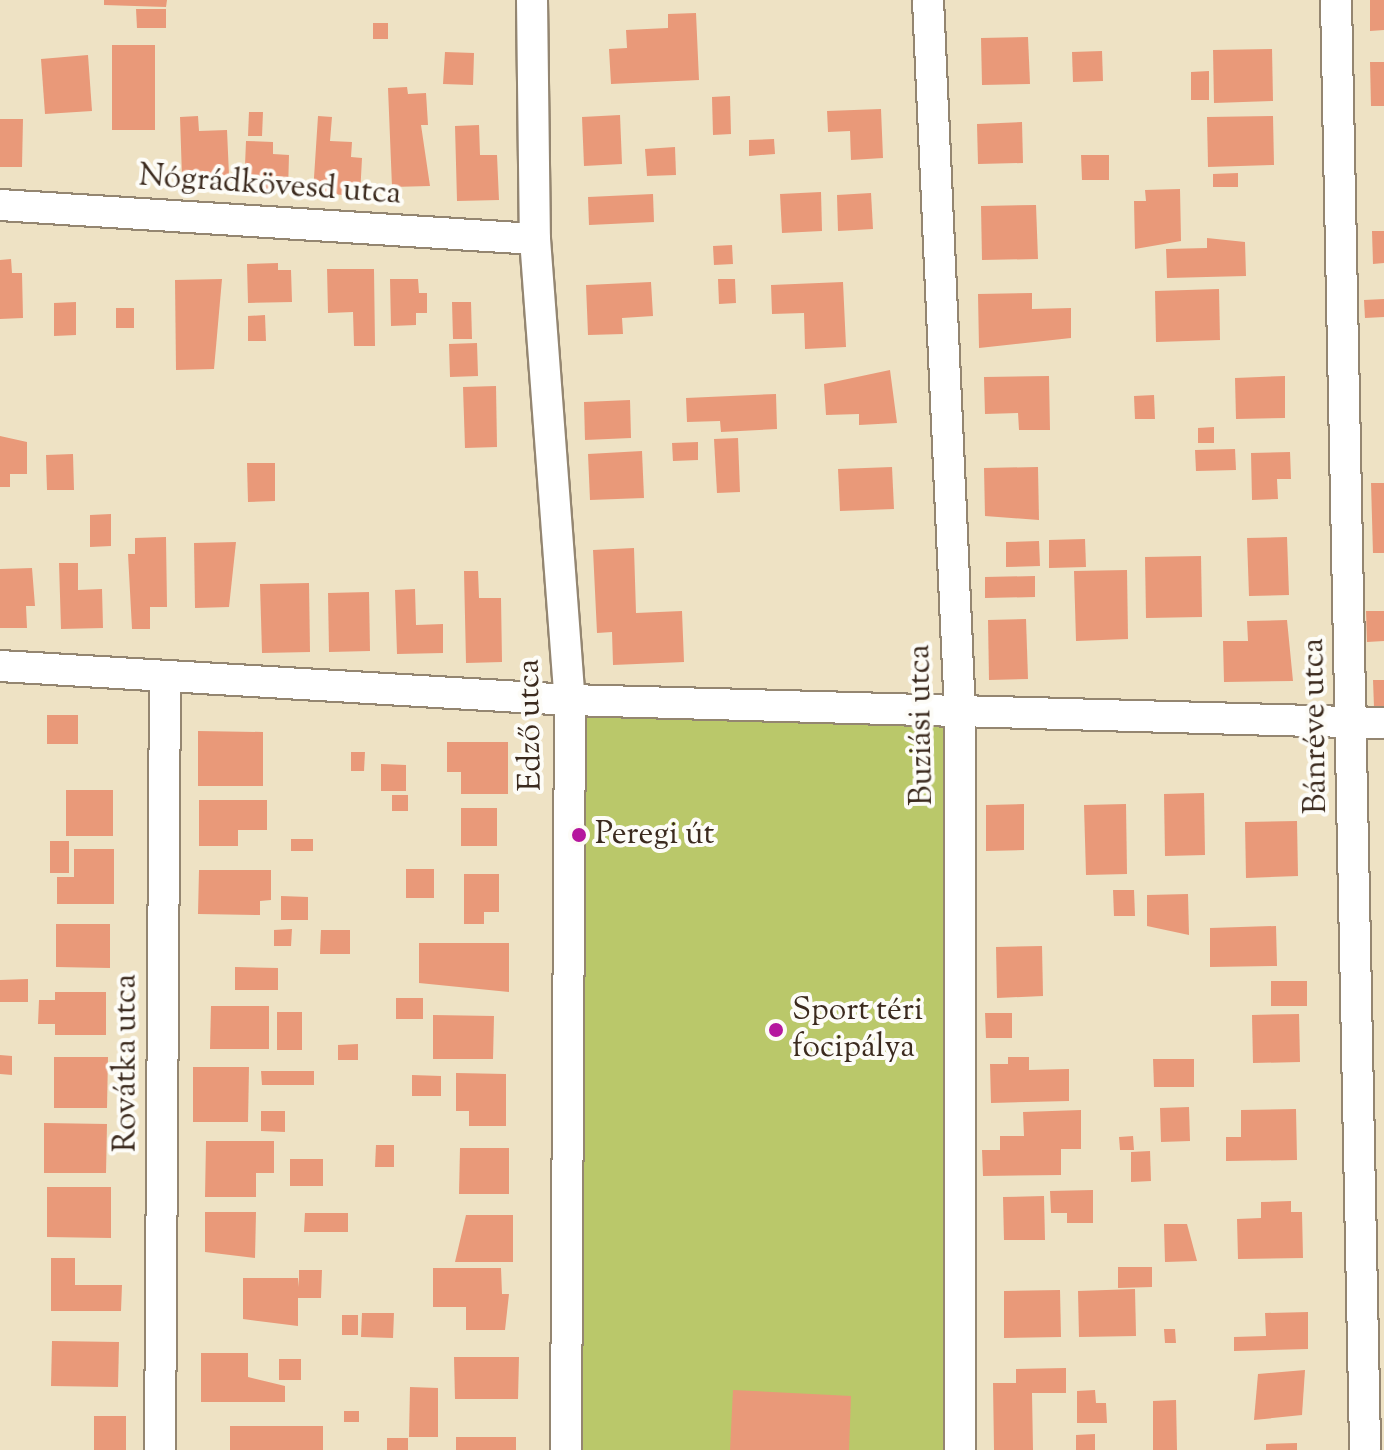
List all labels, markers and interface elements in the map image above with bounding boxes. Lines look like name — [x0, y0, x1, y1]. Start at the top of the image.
street label: Nógrádkövesd utca — [137, 158, 403, 214]
street label: Bánréve utca — [1295, 638, 1337, 814]
street label: Buziási utca — [901, 644, 943, 806]
street label: Edző utca — [511, 658, 551, 792]
place label: Peregi út — [595, 816, 714, 854]
marker: Peregi út — [570, 826, 588, 844]
street label: Rovátka utca — [108, 974, 146, 1152]
place label: Sport téri focipálya — [792, 993, 923, 1068]
marker: Sport téri focipálya — [767, 1021, 785, 1039]

